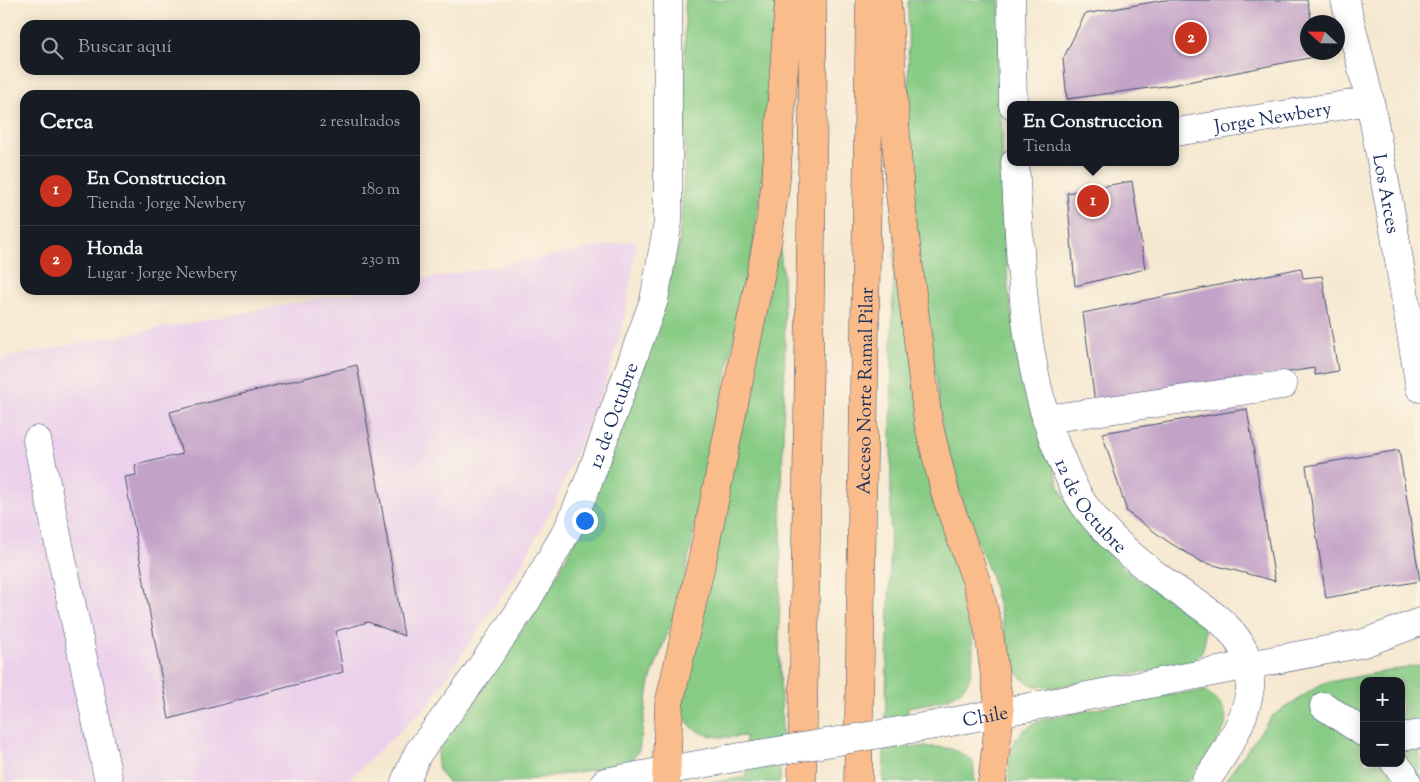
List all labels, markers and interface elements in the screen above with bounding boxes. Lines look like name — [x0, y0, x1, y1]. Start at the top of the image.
north arrow — [1300, 15, 1345, 60]
pin: 2 — [1175, 19, 1207, 57]
search box — [20, 20, 420, 75]
icon: search — [38, 34, 66, 62]
text: Buscar aquí — [78, 34, 172, 61]
street label: Jorge Newbery — [1212, 96, 1334, 142]
popup — [1007, 101, 1179, 166]
text: Cerca — [40, 108, 93, 138]
text: En Construccion — [1023, 109, 1163, 136]
text: 2 resultados — [319, 111, 400, 134]
text: Tienda — [1023, 136, 1071, 159]
street label: Los Arces — [1364, 152, 1405, 236]
text: En Construccion — [87, 166, 226, 193]
text: 1 — [53, 179, 59, 202]
text: 180 m — [361, 179, 400, 202]
pin: 1 — [1077, 182, 1109, 220]
text: Tienda · Jorge Newbery — [87, 193, 246, 216]
text: Honda — [87, 236, 143, 263]
text: 2 — [52, 249, 60, 272]
text: 230 m — [361, 249, 400, 272]
text: Lugar · Jorge Newbery — [87, 263, 237, 286]
street label: Acceso Norte Ramal Pilar — [851, 287, 882, 495]
street label: 12 de Octubre — [583, 359, 646, 473]
street label: 12 de Octubre — [1047, 455, 1132, 561]
your location — [572, 508, 598, 534]
map controls — [1360, 677, 1405, 767]
button: + — [1360, 677, 1405, 722]
street label: Chile — [960, 700, 1011, 735]
button: − — [1360, 722, 1405, 767]

